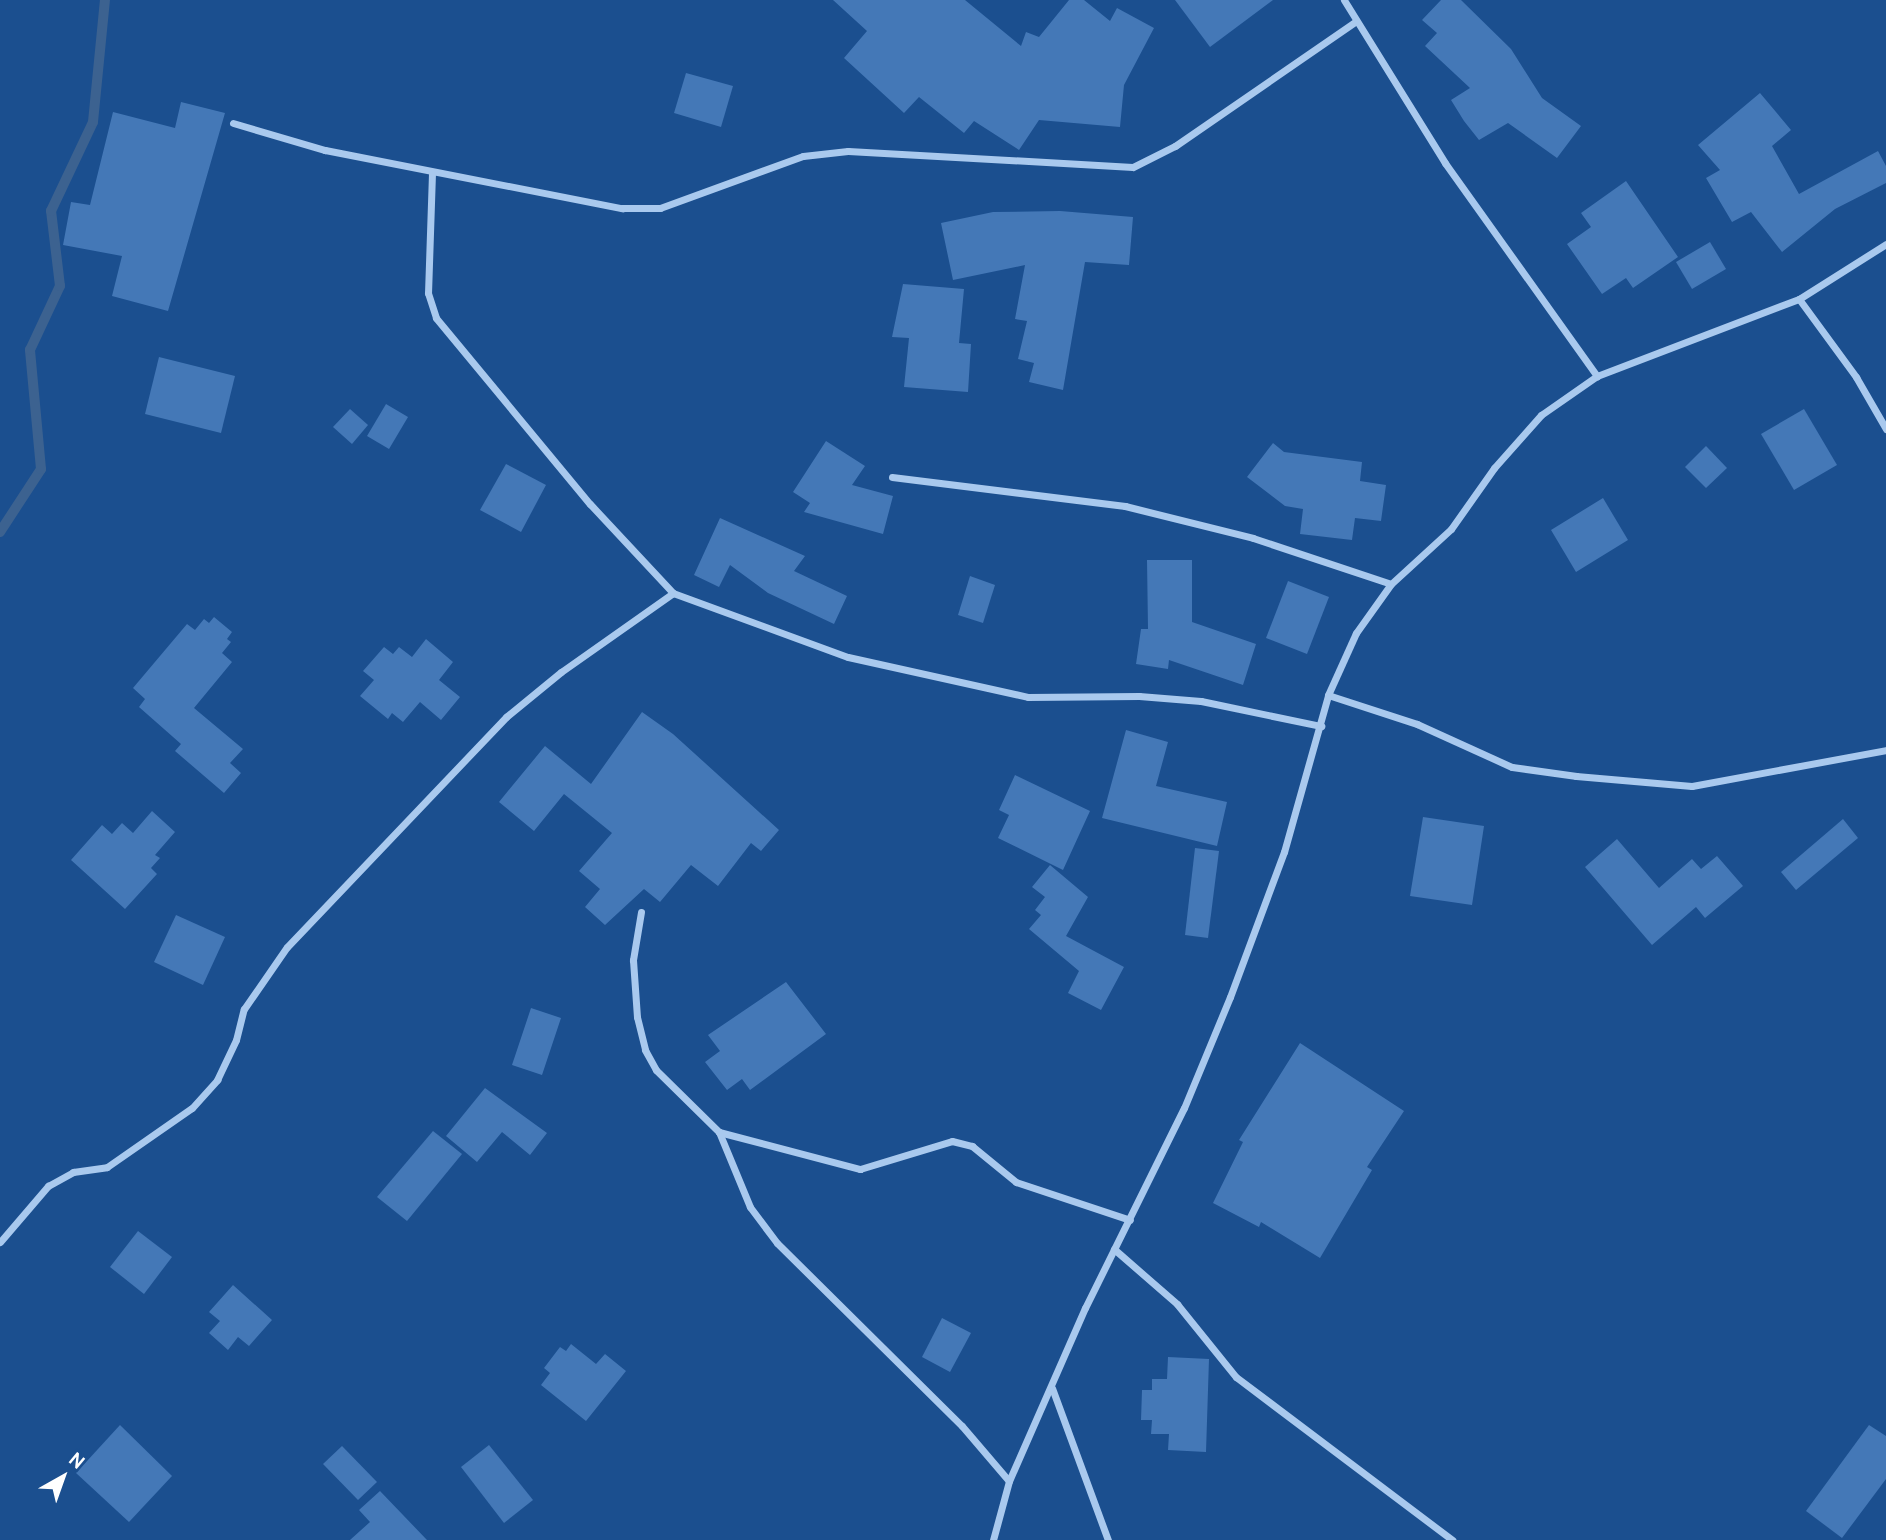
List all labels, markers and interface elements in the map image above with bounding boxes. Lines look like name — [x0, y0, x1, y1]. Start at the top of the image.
north arrow — [28, 1442, 98, 1512]
text: N — [64, 1447, 89, 1474]

